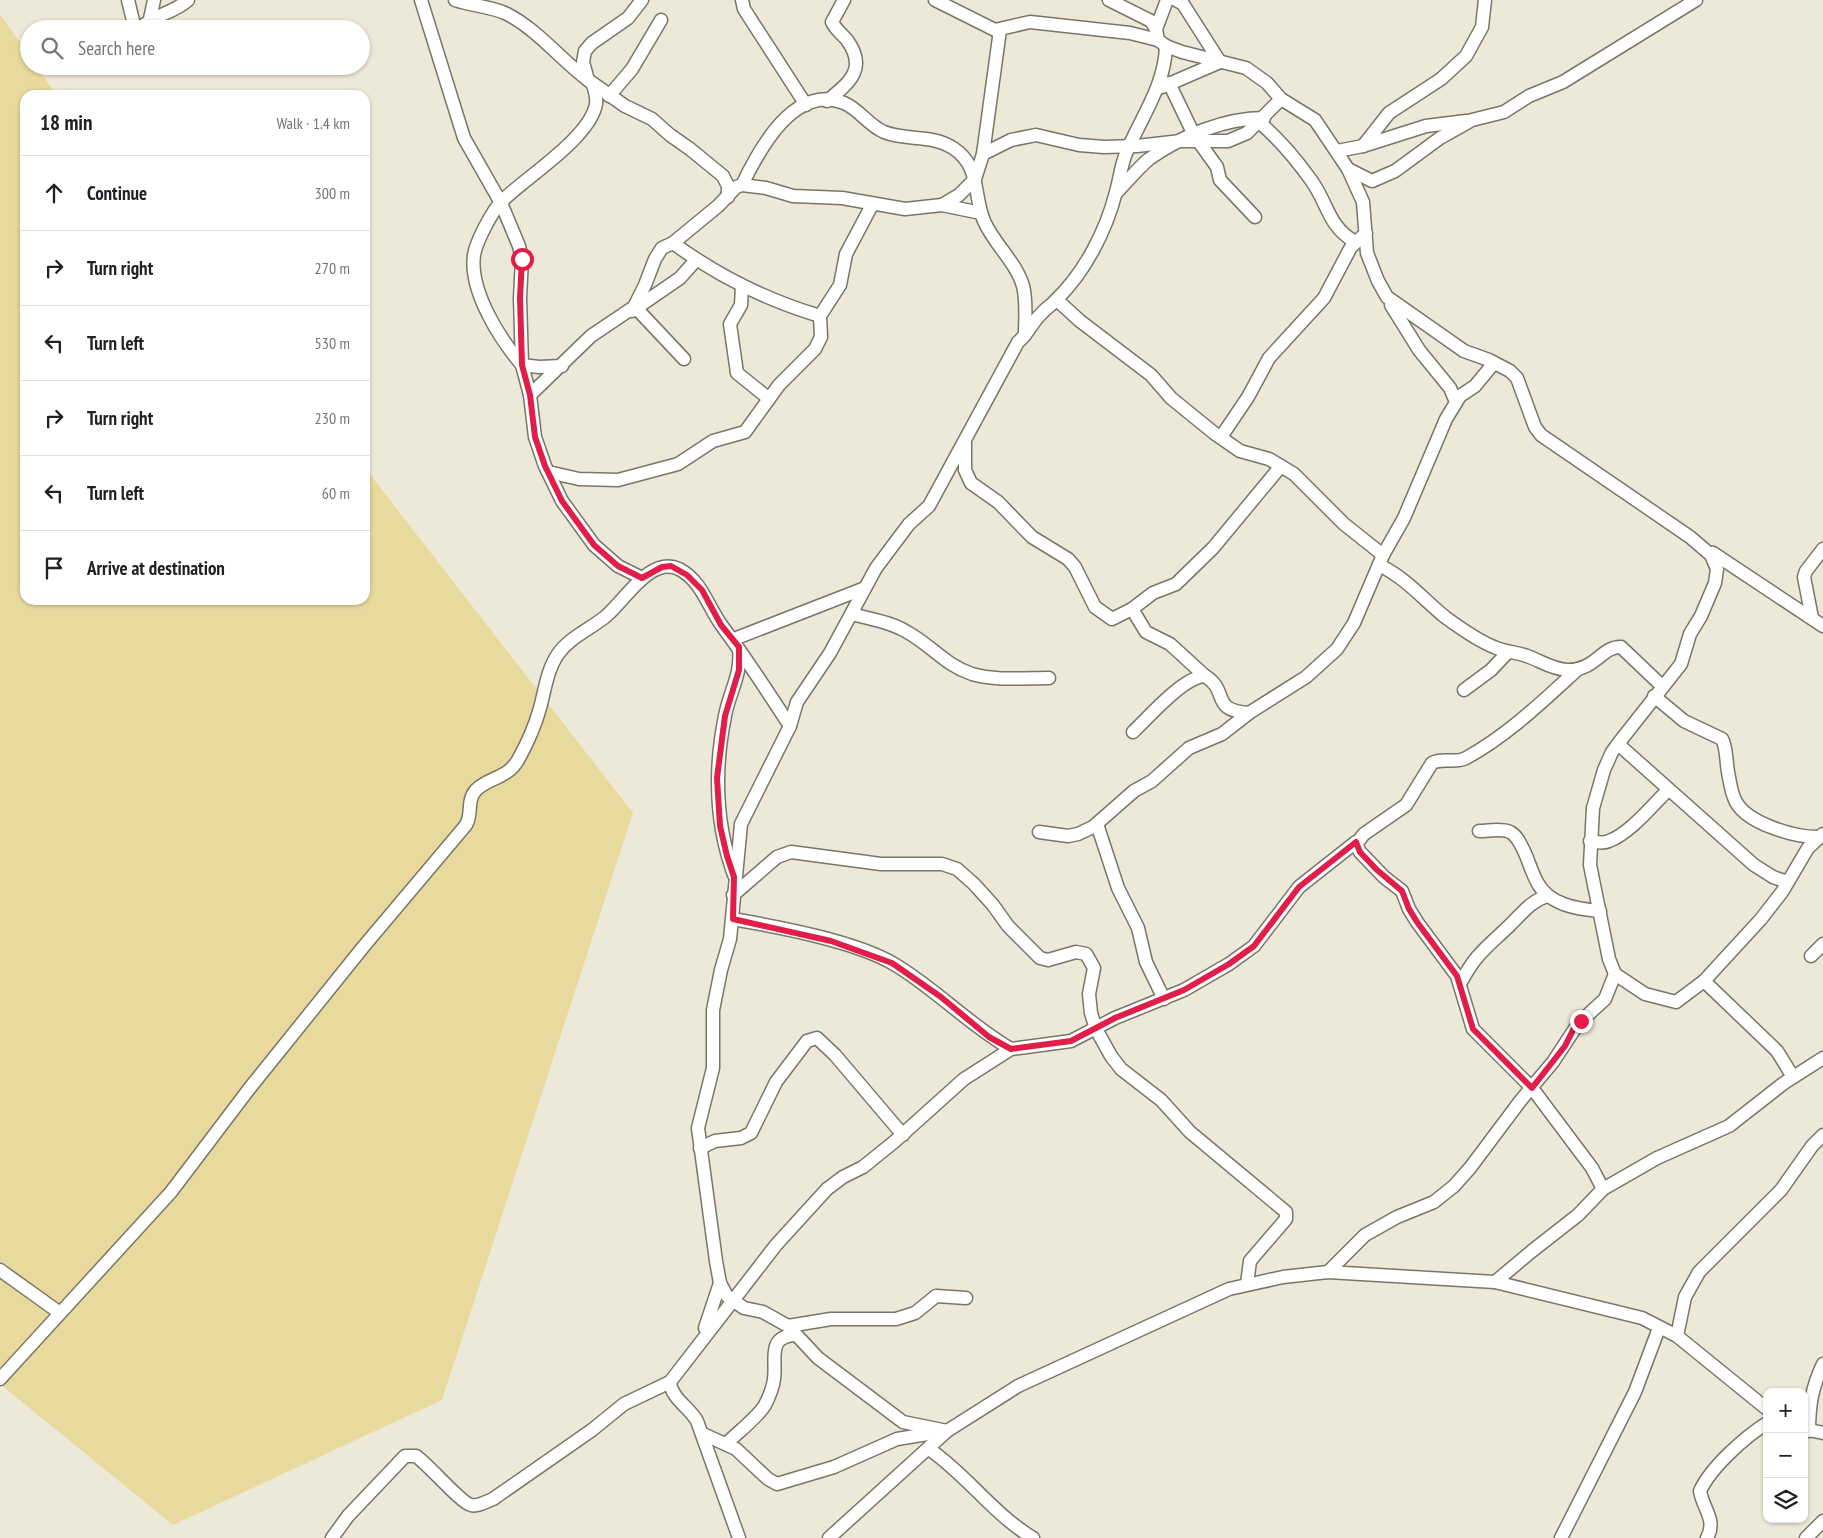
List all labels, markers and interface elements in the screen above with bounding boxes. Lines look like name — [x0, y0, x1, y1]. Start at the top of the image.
search box — [20, 20, 370, 75]
icon: search — [38, 34, 66, 62]
text: Search here — [78, 36, 155, 60]
text: 18 min — [40, 109, 92, 136]
text: Walk · 1.4 km — [276, 113, 350, 133]
icon: ahead — [40, 179, 68, 207]
text: Continue — [87, 181, 147, 205]
text: 300 m — [315, 183, 350, 203]
route start — [511, 248, 534, 271]
icon: right — [40, 254, 68, 282]
text: Turn right — [87, 256, 153, 280]
text: 270 m — [315, 258, 350, 278]
icon: left — [40, 329, 68, 357]
text: Turn left — [87, 331, 144, 355]
text: 530 m — [315, 333, 350, 353]
icon: right — [40, 404, 68, 432]
text: Turn right — [87, 406, 153, 430]
text: 230 m — [315, 408, 350, 428]
icon: left — [40, 479, 68, 507]
text: Turn left — [87, 481, 144, 505]
text: 60 m — [322, 483, 350, 503]
icon: arrive — [40, 554, 68, 582]
text: Arrive at destination — [87, 556, 225, 580]
route end — [1570, 1010, 1593, 1033]
map controls — [1763, 1388, 1808, 1523]
button: + — [1763, 1388, 1808, 1433]
button: − — [1763, 1433, 1808, 1478]
button: layers — [1763, 1478, 1808, 1523]

